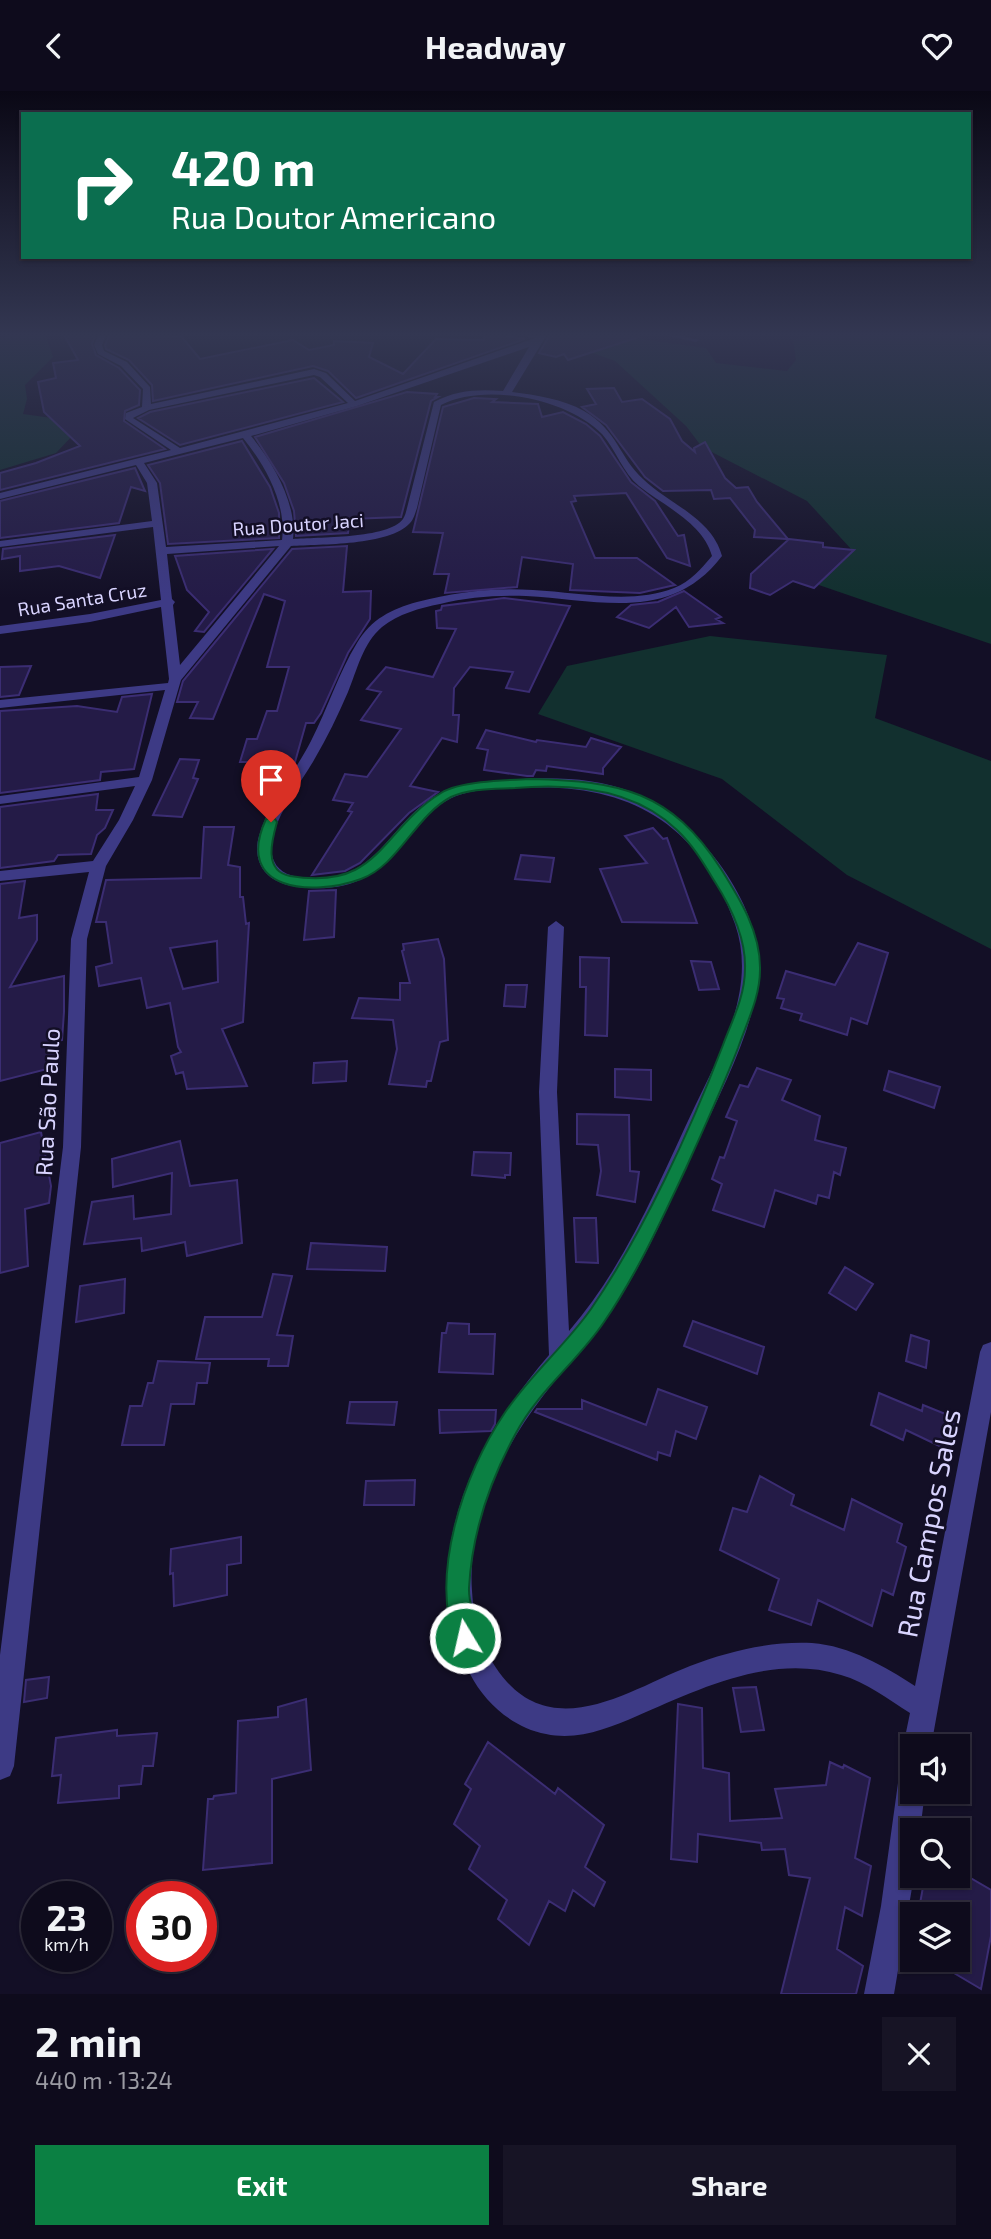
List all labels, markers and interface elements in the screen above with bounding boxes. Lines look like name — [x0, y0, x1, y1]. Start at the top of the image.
icon: back — [35, 27, 73, 65]
text: Headway — [425, 27, 566, 65]
icon: heart — [918, 27, 956, 65]
text: 420 m — [171, 137, 315, 196]
icon: right — [56, 140, 147, 231]
text: Rua Doutor Americano — [171, 197, 496, 235]
street label: Rua Doutor Jaci — [232, 508, 364, 540]
street label: Rua Santa Cruz — [16, 577, 148, 621]
pin — [241, 750, 301, 822]
icon: arrive — [252, 761, 290, 799]
street label: Rua São Paulo — [29, 1027, 65, 1177]
street label: Rua Campos Sales — [889, 1406, 967, 1640]
position arrow — [428, 1601, 502, 1675]
map controls — [900, 1734, 970, 1972]
button: sound — [900, 1734, 970, 1804]
button: search — [900, 1818, 970, 1888]
speed limit sign: 30 — [126, 1881, 217, 1972]
text: 23 — [46, 1896, 87, 1938]
button: layers — [900, 1902, 970, 1972]
text: km/h — [44, 1933, 89, 1955]
text: 2 min — [35, 2015, 142, 2065]
button: close — [882, 2017, 956, 2091]
text: 440 m · 13:24 — [35, 2066, 173, 2094]
button: Exit — [35, 2145, 489, 2225]
button: Share — [503, 2145, 956, 2225]

